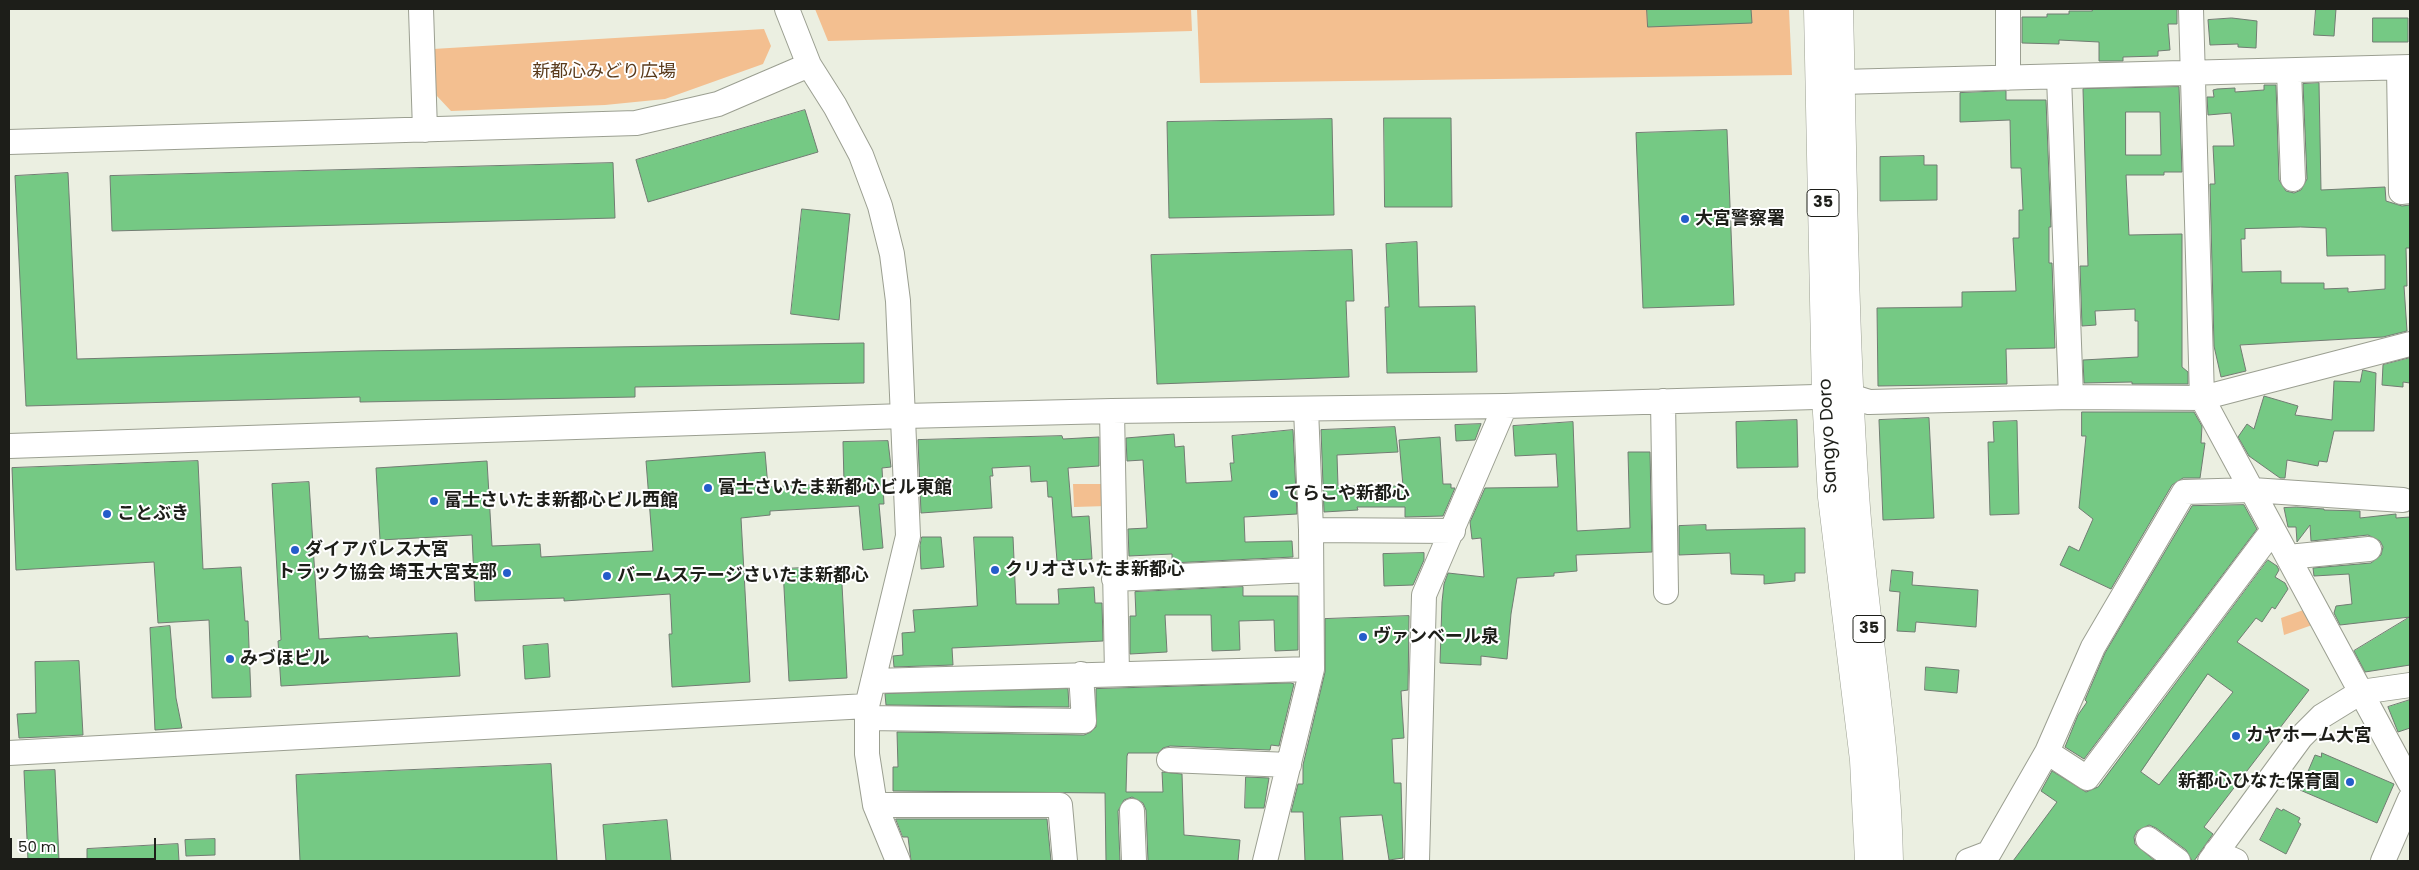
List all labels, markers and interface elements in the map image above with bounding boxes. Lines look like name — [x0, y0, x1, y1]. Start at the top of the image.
park label: 新都心みどり広場 — [532, 61, 676, 83]
road number: 35 — [1807, 190, 1839, 217]
place label: 大宮警察署 — [1695, 208, 1785, 230]
marker: 大宮警察署 — [1679, 213, 1691, 225]
street label: Sangyo Doro — [1815, 378, 1843, 494]
place label: 富士さいたま新都心ビル東館 — [718, 477, 952, 499]
marker: 富士さいたま新都心ビル東館 — [702, 482, 714, 494]
place label: てらこや新都心 — [1284, 483, 1410, 505]
marker: てらこや新都心 — [1268, 488, 1280, 500]
place label: 富士さいたま新都心ビル西館 — [444, 490, 678, 512]
marker: 富士さいたま新都心ビル西館 — [428, 495, 440, 507]
place label: ことぶき — [117, 503, 189, 525]
marker: ことぶき — [101, 508, 113, 520]
place label: ダイアパレス大宮 — [305, 539, 449, 561]
marker: ダイアパレス大宮 — [289, 544, 301, 556]
place label: クリオさいたま新都心 — [1005, 559, 1185, 581]
place label: トラック協会 埼玉大宮支部 — [277, 562, 497, 584]
marker: クリオさいたま新都心 — [989, 564, 1001, 576]
place label: バームステージさいたま新都心 — [617, 565, 869, 587]
marker: トラック協会 埼玉大宮支部 — [501, 567, 513, 579]
marker: バームステージさいたま新都心 — [601, 570, 613, 582]
road number: 35 — [1853, 616, 1885, 642]
place label: ヴァンベール泉 — [1373, 626, 1499, 648]
marker: ヴァンベール泉 — [1357, 631, 1369, 643]
place label: みづほビル — [240, 648, 330, 670]
marker: みづほビル — [224, 653, 236, 665]
place label: カヤホーム大宮 — [2246, 725, 2372, 747]
marker: カヤホーム大宮 — [2230, 730, 2242, 742]
place label: 新都心ひなた保育園 — [2178, 771, 2340, 793]
marker: 新都心ひなた保育園 — [2344, 776, 2356, 788]
scale bar — [12, 828, 159, 860]
text: 50 m — [18, 836, 56, 857]

